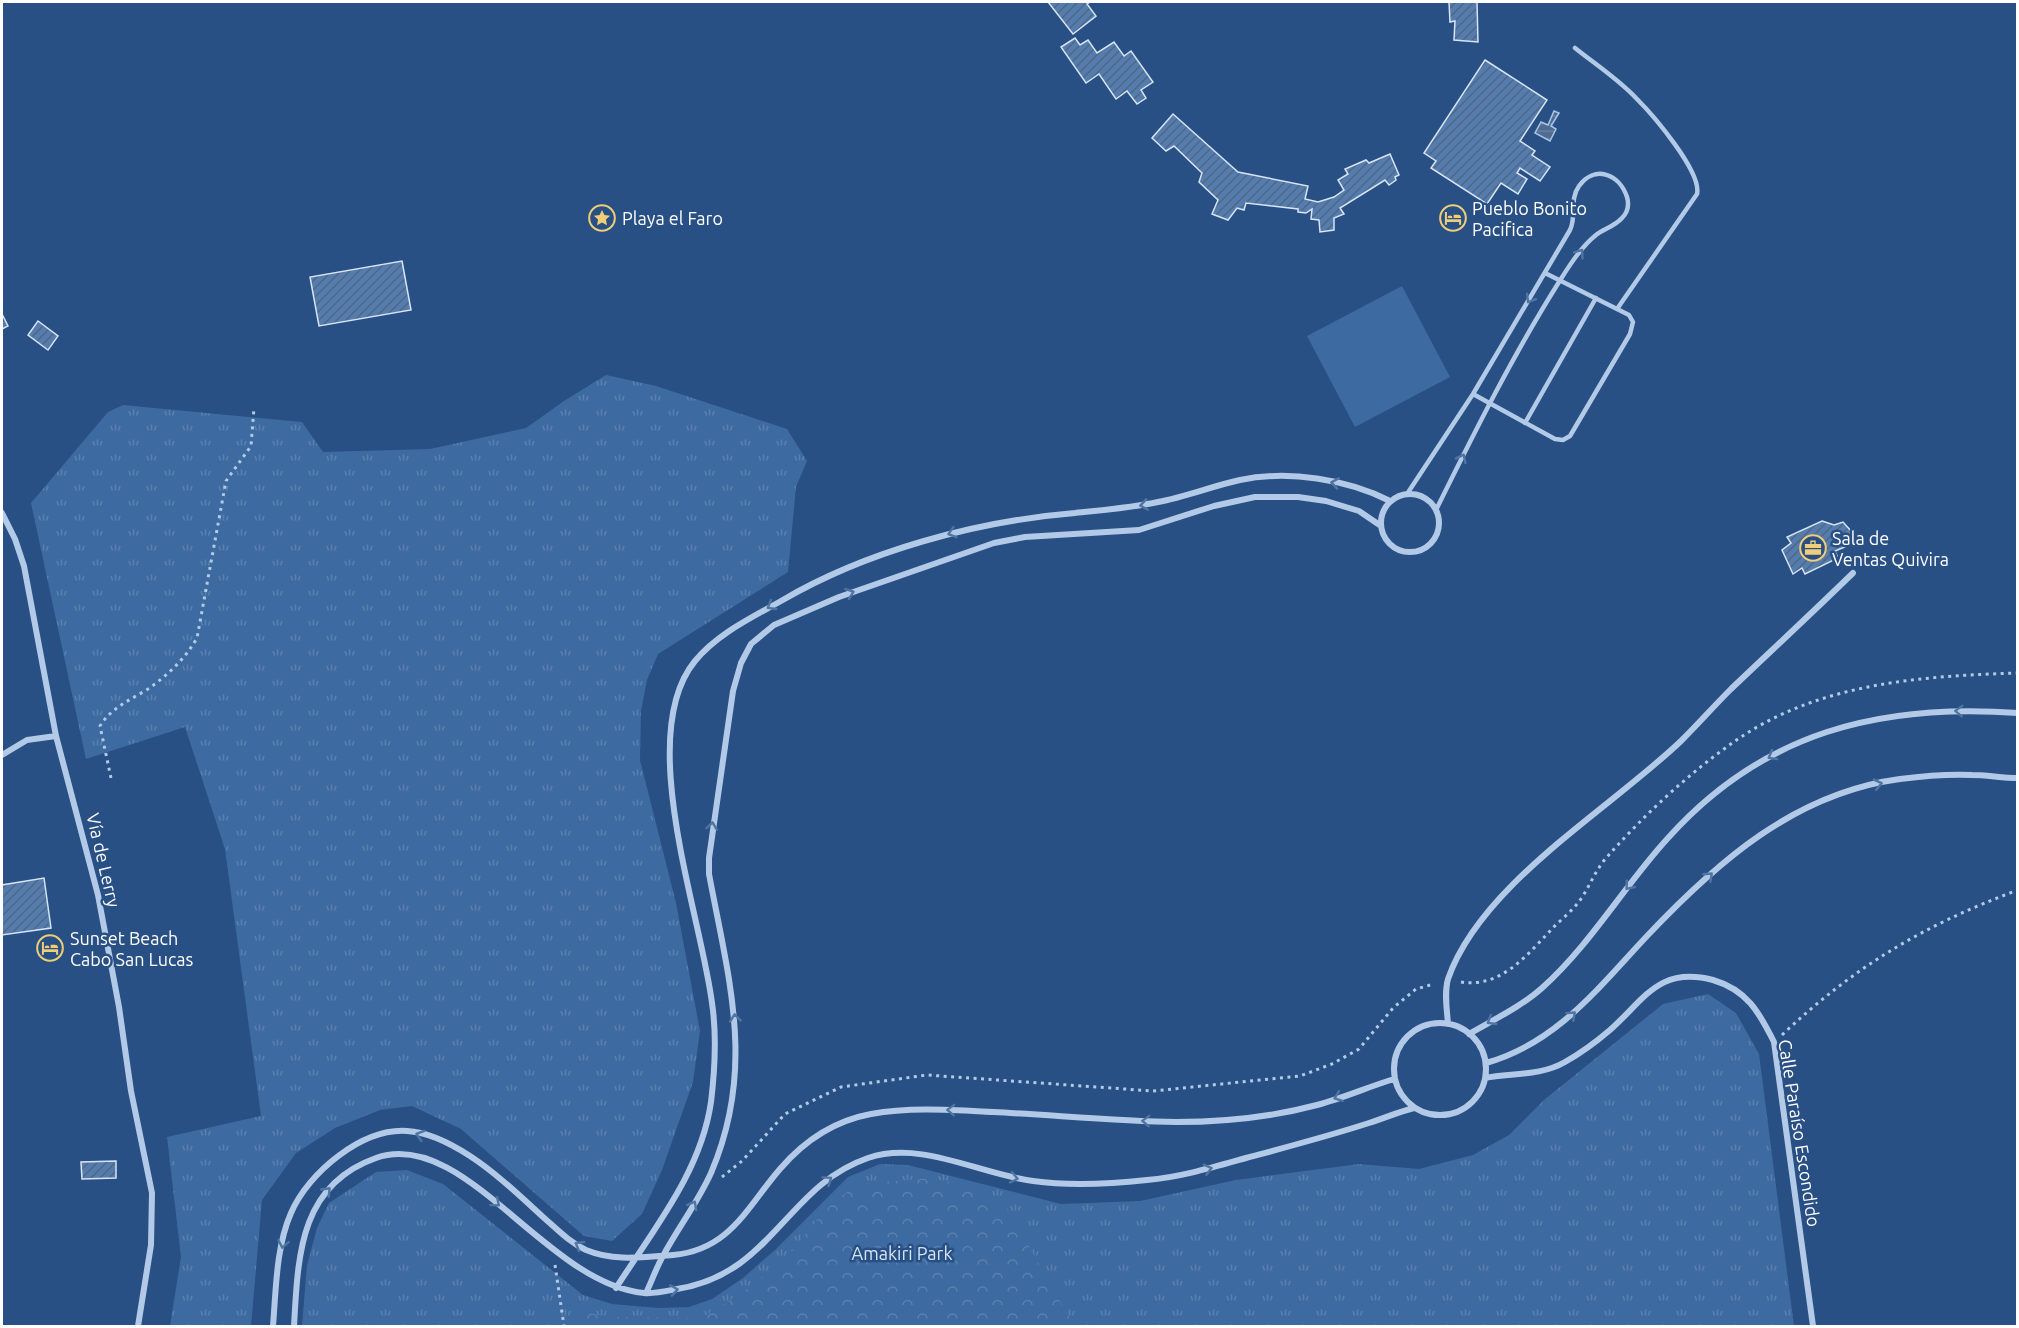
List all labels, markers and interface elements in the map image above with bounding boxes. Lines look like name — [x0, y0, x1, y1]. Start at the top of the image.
place label: Pueblo Bonito Pacifica — [1472, 198, 1587, 239]
place icon: Playa el Faro — [587, 203, 617, 233]
hotel icon: Pueblo Bonito Pacifica — [1438, 203, 1468, 233]
place label: Playa el Faro — [622, 208, 723, 228]
one-way arrow — [1573, 248, 1584, 259]
one-way arrow — [1525, 293, 1537, 303]
one-way arrow — [1454, 453, 1466, 464]
one-way arrow — [1331, 477, 1341, 490]
one-way arrow — [1140, 498, 1149, 510]
one-way arrow — [947, 526, 958, 538]
place label: Sala de Ventas Quivira — [1832, 528, 1949, 570]
office icon: Sala de Ventas Quivira — [1798, 533, 1828, 563]
one-way arrow — [844, 588, 855, 600]
one-way arrow — [767, 599, 778, 610]
one-way arrow — [1955, 704, 1964, 717]
one-way arrow — [1768, 749, 1778, 761]
one-way arrow — [1872, 778, 1882, 791]
street label: Vía de Lerry — [83, 811, 125, 909]
one-way arrow — [706, 821, 718, 831]
one-way arrow — [1702, 872, 1713, 883]
one-way arrow — [1625, 880, 1636, 891]
place label: Sunset Beach Cabo San Lucas — [70, 928, 194, 969]
hotel icon: Sunset Beach Cabo San Lucas — [35, 933, 65, 963]
one-way arrow — [1565, 1011, 1576, 1022]
one-way arrow — [729, 1014, 742, 1023]
one-way arrow — [1487, 1014, 1497, 1025]
street label: Calle Paraíso Escondido — [1775, 1038, 1825, 1228]
one-way arrow — [1334, 1090, 1344, 1103]
one-way arrow — [947, 1104, 956, 1117]
one-way arrow — [1142, 1114, 1151, 1127]
one-way arrow — [415, 1130, 426, 1142]
one-way arrow — [1202, 1163, 1212, 1176]
one-way arrow — [1009, 1170, 1019, 1183]
one-way arrow — [822, 1176, 833, 1187]
one-way arrow — [320, 1188, 331, 1198]
one-way arrow — [489, 1196, 500, 1207]
one-way arrow — [686, 1201, 697, 1211]
one-way arrow — [277, 1239, 290, 1249]
one-way arrow — [574, 1241, 585, 1252]
park label: Amakiri Park — [851, 1243, 953, 1263]
one-way arrow — [669, 1284, 679, 1296]

